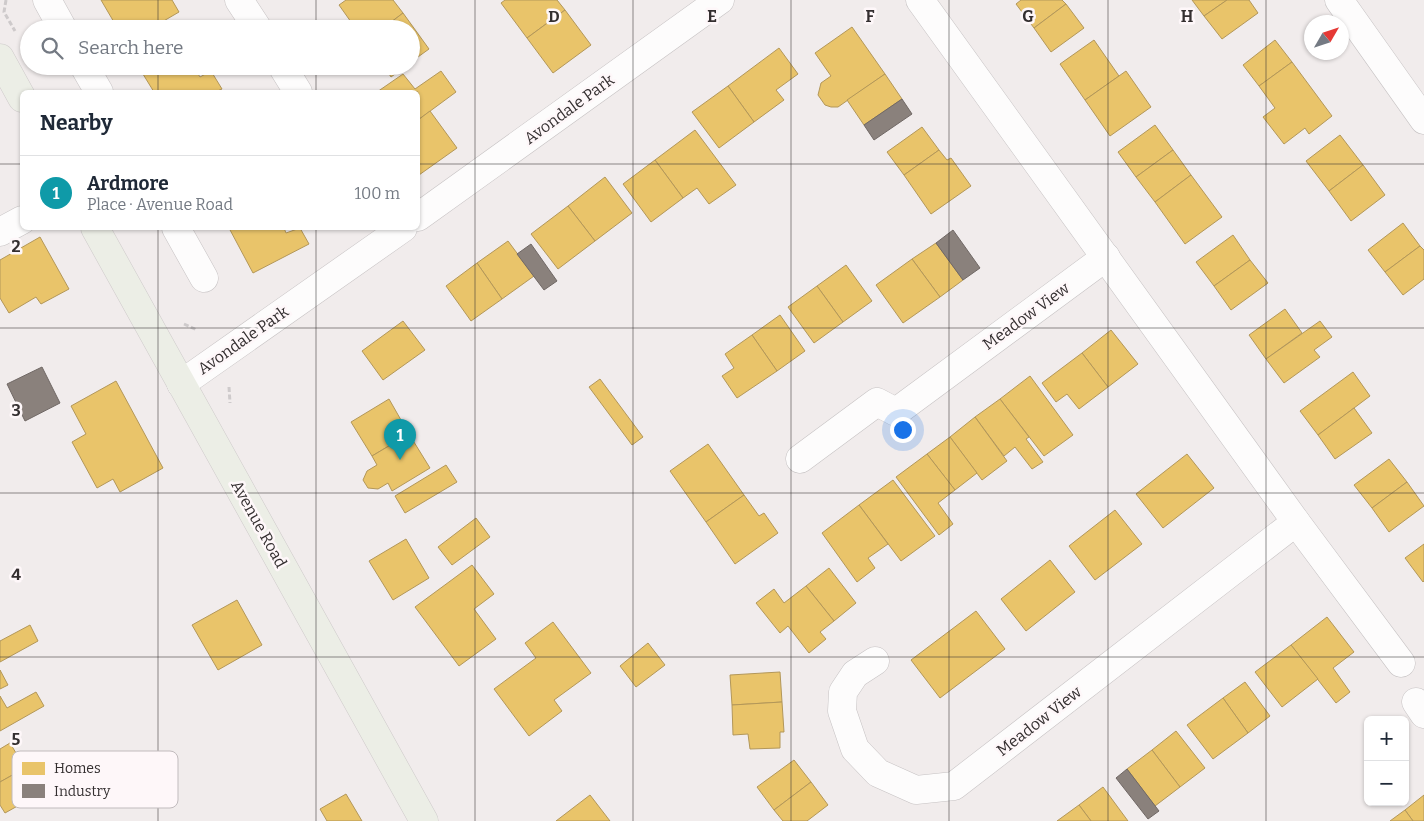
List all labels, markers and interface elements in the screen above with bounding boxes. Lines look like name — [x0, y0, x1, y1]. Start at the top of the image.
text: D — [548, 7, 560, 26]
text: E — [707, 7, 717, 26]
text: F — [866, 7, 875, 26]
text: G — [1022, 7, 1034, 26]
text: H — [1181, 7, 1194, 26]
north arrow — [1304, 15, 1349, 60]
search box — [20, 20, 420, 75]
icon: search — [38, 34, 66, 62]
text: Search here — [78, 36, 183, 59]
street label: Avondale Park — [520, 70, 618, 148]
text: Nearby — [40, 110, 113, 136]
text: Ardmore — [87, 172, 169, 195]
text: 1 — [53, 184, 59, 203]
text: 100 m — [355, 184, 400, 203]
text: Place · Avenue Road — [87, 195, 233, 214]
text: 2 — [11, 237, 21, 256]
street label: Meadow View — [979, 278, 1073, 354]
street label: Avondale Park — [194, 302, 292, 378]
text: 3 — [11, 401, 21, 420]
your location — [890, 417, 916, 443]
pin: 1 — [384, 419, 416, 460]
street label: Avenue Road — [227, 477, 291, 572]
text: 4 — [11, 565, 21, 584]
street label: Meadow View — [993, 682, 1085, 760]
map controls — [1364, 716, 1409, 806]
button: + — [1364, 716, 1409, 761]
text: 5 — [12, 730, 21, 749]
legend — [12, 751, 178, 808]
text: Homes — [54, 760, 101, 777]
button: − — [1364, 761, 1409, 806]
text: Industry — [54, 783, 111, 800]

